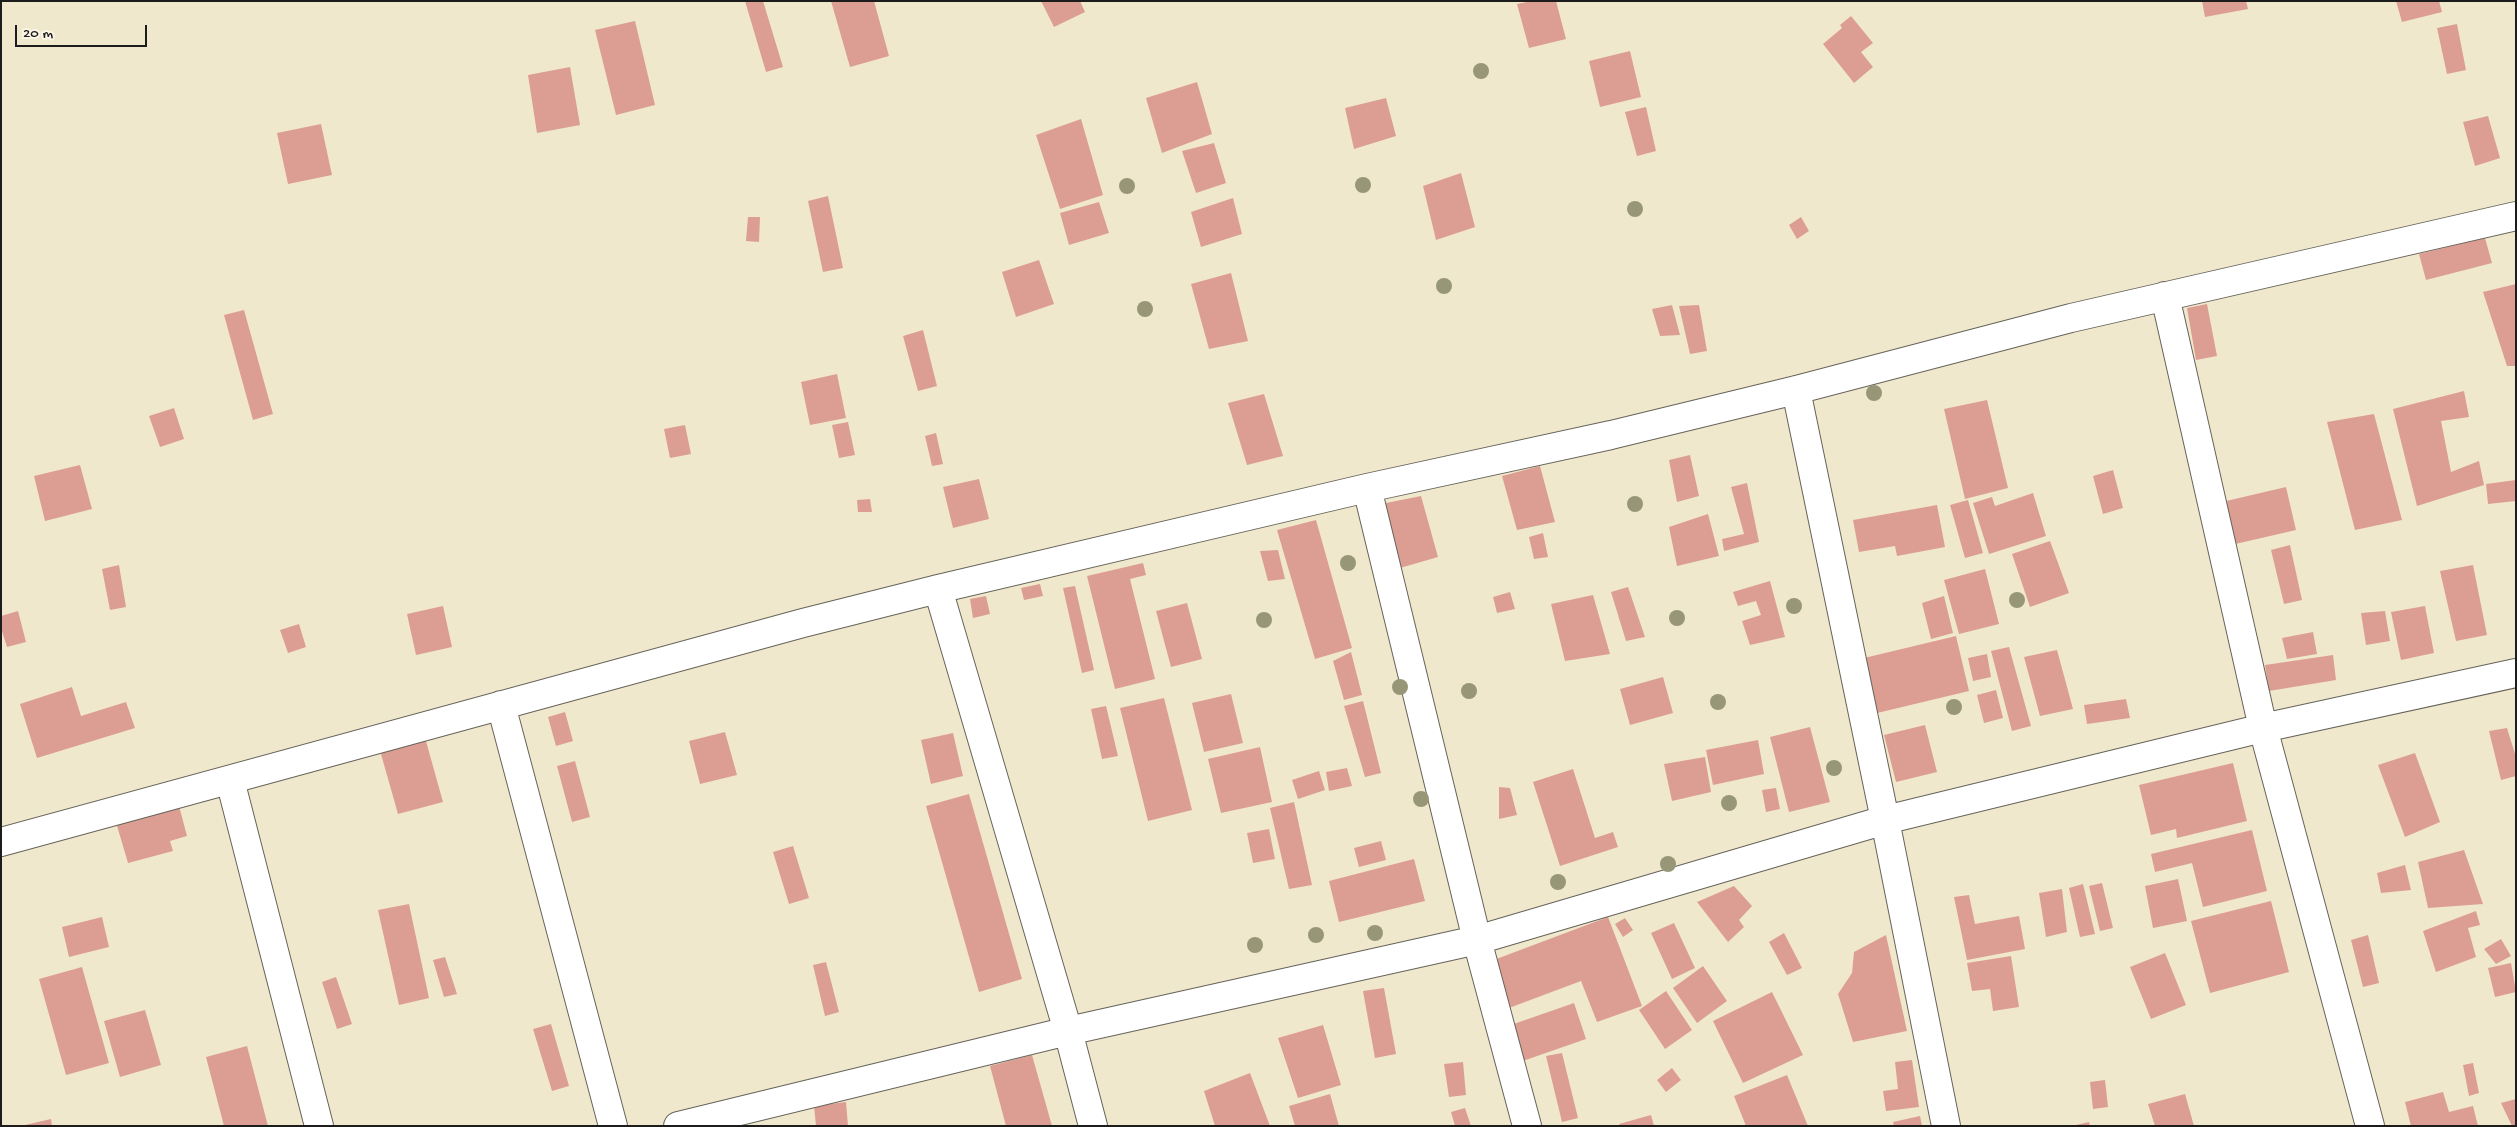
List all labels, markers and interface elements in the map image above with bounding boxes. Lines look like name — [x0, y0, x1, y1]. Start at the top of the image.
scale bar — [18, 15, 150, 47]
text: 20 m — [23, 25, 53, 43]

